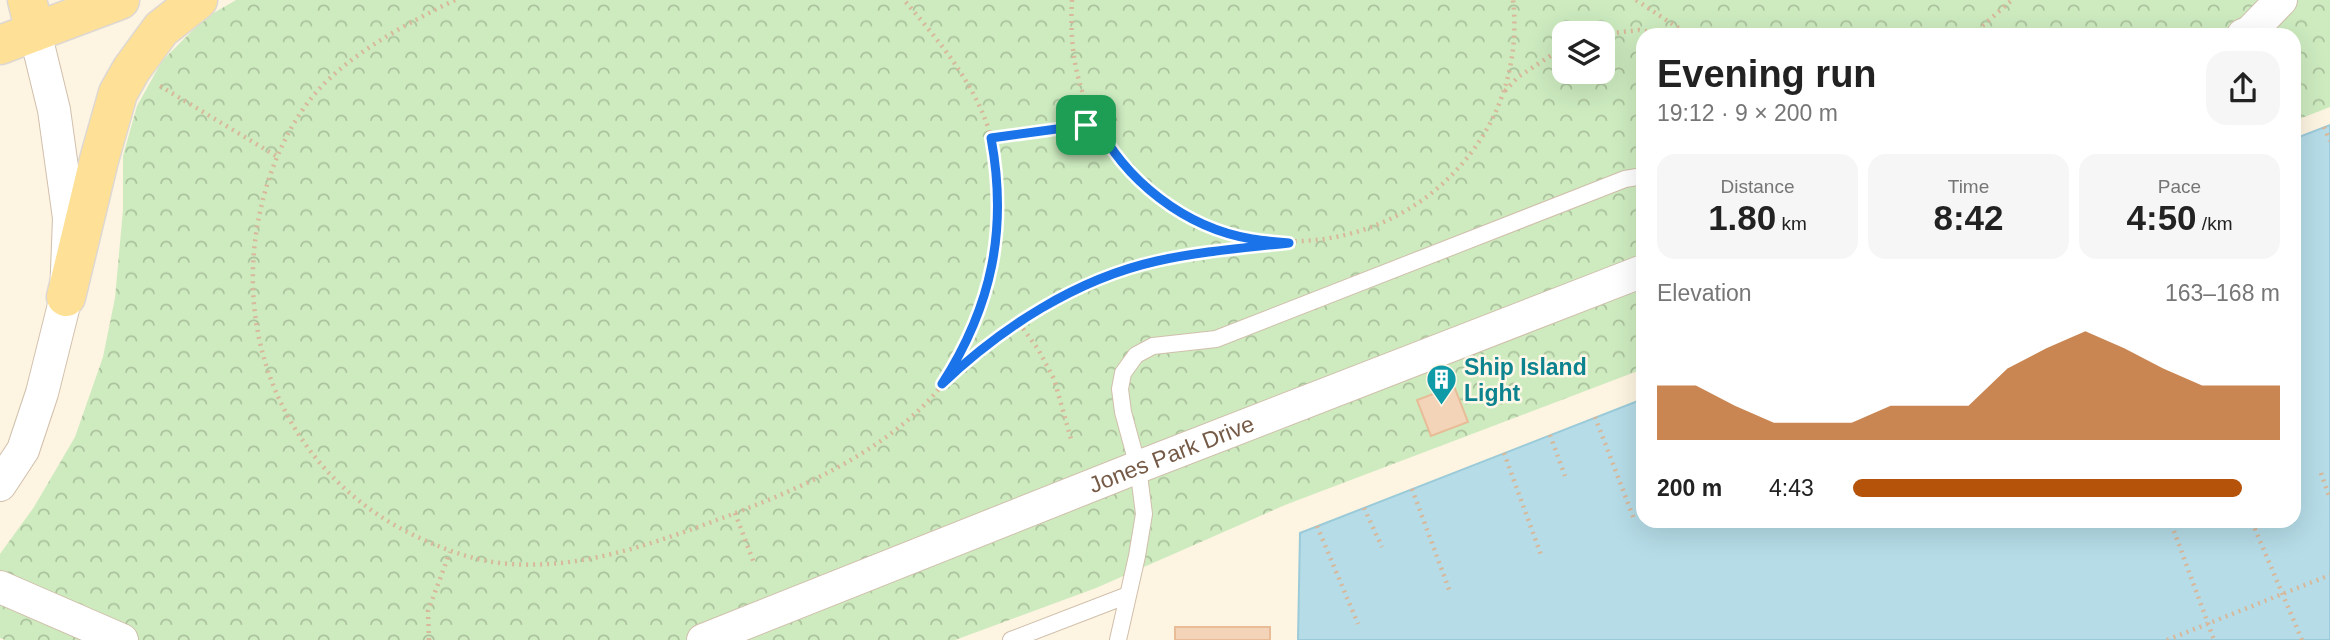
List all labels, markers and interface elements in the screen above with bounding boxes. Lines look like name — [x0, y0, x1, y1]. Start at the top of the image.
map controls — [1552, 21, 1615, 84]
button: layers — [1552, 21, 1615, 84]
button: share — [2206, 51, 2280, 125]
text: Evening run — [1657, 53, 1877, 95]
pin — [1056, 95, 1116, 155]
text: 19:12 · 9 × 200 m — [1657, 100, 1838, 126]
icon: arrive — [1067, 106, 1105, 144]
text: Distance — [1721, 176, 1794, 197]
text: Time — [1948, 176, 1989, 197]
text: Pace — [2158, 176, 2201, 197]
text: 1.80 — [1708, 198, 1776, 237]
text: 8:42 — [1933, 198, 2004, 237]
text: 4:50 — [2127, 198, 2197, 237]
text: km — [1776, 213, 1807, 234]
text: /km — [2197, 213, 2232, 234]
text: Elevation — [1657, 280, 1752, 306]
text: 163–168 m — [2165, 280, 2280, 306]
place label: Ship Island Light — [1464, 354, 1587, 406]
building icon: Ship Island Light — [1424, 363, 1458, 407]
street label: Jones Park Drive — [1085, 410, 1258, 498]
text: 200 m — [1657, 475, 1722, 501]
text: 4:43 — [1769, 475, 1814, 501]

